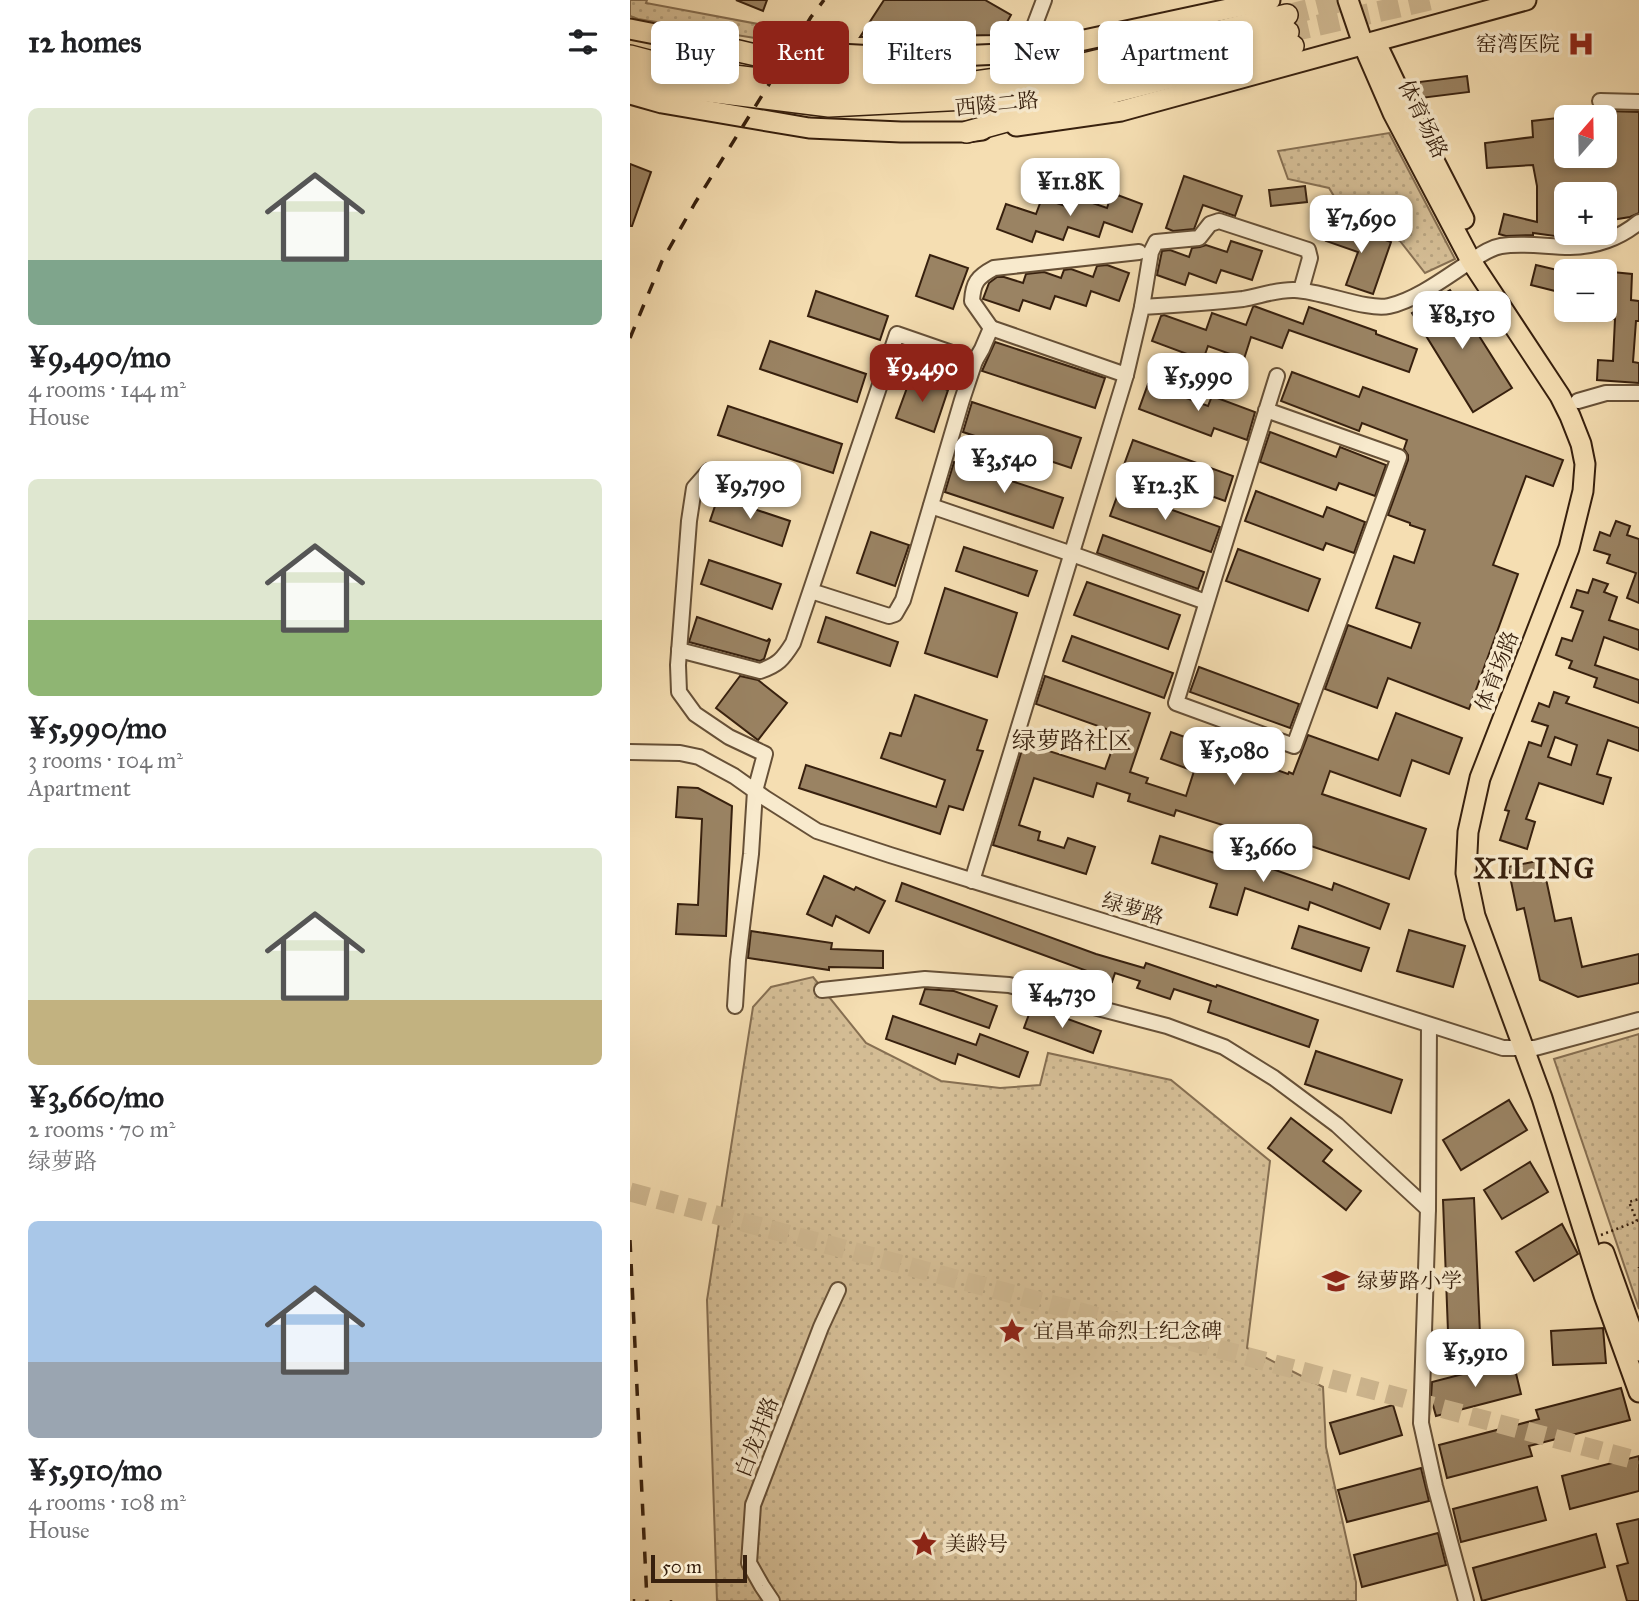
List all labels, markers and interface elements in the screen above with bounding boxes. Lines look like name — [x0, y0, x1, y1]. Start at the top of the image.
chip: Buy — [651, 21, 739, 84]
chip: Rent — [753, 21, 849, 84]
chip: Filters — [863, 21, 976, 84]
chip: New — [990, 21, 1084, 84]
chip: Apartment — [1098, 21, 1253, 84]
icon: filters — [564, 23, 602, 61]
text: 12 homes — [28, 24, 141, 60]
hospital icon: 窑湾医院 — [1566, 29, 1596, 59]
place label: 窑湾医院 — [1476, 31, 1560, 57]
street label: 体育场路 — [1393, 76, 1453, 162]
street label: 西陵二路 — [954, 87, 1040, 121]
north arrow — [1554, 105, 1617, 168]
map controls — [1554, 105, 1617, 322]
icon: home — [252, 154, 378, 280]
pin: ¥11.8K — [1013, 158, 1127, 218]
text: ¥11.8K — [1037, 167, 1103, 195]
button: + — [1554, 182, 1617, 245]
pin: ¥7,690 — [1304, 196, 1418, 255]
text: ¥7,690 — [1326, 204, 1396, 232]
button: − — [1554, 259, 1617, 322]
pin: ¥8,150 — [1405, 292, 1519, 351]
text: ¥8,150 — [1429, 300, 1495, 328]
text: ¥9,490/mo — [28, 339, 171, 375]
pin: ¥9,490 — [865, 344, 979, 404]
text: ¥9,490 — [886, 353, 958, 381]
pin: ¥5,990 — [1141, 354, 1255, 413]
text: ¥5,990 — [1163, 362, 1233, 390]
text: 4 rooms · 144 m² — [28, 375, 186, 403]
text: House — [28, 403, 90, 431]
pin: ¥3,540 — [947, 435, 1061, 495]
text: ¥3,540 — [971, 444, 1037, 472]
pin: ¥9,790 — [693, 462, 807, 521]
pin: ¥12.3K — [1108, 462, 1222, 522]
text: ¥9,790 — [715, 470, 785, 498]
text: ¥12.3K — [1132, 471, 1198, 499]
icon: home — [252, 525, 378, 651]
street label: 体育场路 — [1470, 627, 1524, 715]
text: ¥5,990/mo — [28, 710, 167, 746]
district label: 绿萝路社区 — [1012, 726, 1132, 756]
pin: ¥5,080 — [1177, 728, 1291, 787]
text: ¥5,080 — [1199, 736, 1269, 764]
text: 3 rooms · 104 m² — [28, 746, 183, 774]
text: Apartment — [28, 774, 131, 802]
pin: ¥3,660 — [1206, 824, 1320, 884]
text: ¥3,660 — [1229, 833, 1297, 861]
district label: XILING — [1473, 851, 1596, 886]
street label: 绿萝路 — [1099, 887, 1167, 931]
icon: home — [252, 893, 378, 1019]
pin: ¥4,730 — [1005, 970, 1119, 1030]
text: ¥4,730 — [1028, 979, 1096, 1007]
text: ¥3,660/mo — [28, 1079, 164, 1115]
text: 2 rooms · 70 m² — [28, 1115, 176, 1143]
text: 绿萝路 — [28, 1147, 97, 1175]
school or university icon: 绿萝路小学 — [1321, 1266, 1351, 1296]
icon: home — [252, 1267, 378, 1393]
place label: 绿萝路小学 — [1357, 1268, 1462, 1294]
place icon: 宜昌革命烈士纪念碑 — [997, 1316, 1027, 1346]
place label: 宜昌革命烈士纪念碑 — [1033, 1318, 1222, 1344]
pin: ¥5,910 — [1418, 1330, 1532, 1389]
text: ¥5,910 — [1442, 1338, 1508, 1366]
street label: 白龙井路 — [730, 1393, 784, 1481]
text: ¥5,910/mo — [28, 1452, 162, 1488]
text: 4 rooms · 108 m² — [28, 1488, 186, 1516]
text: House — [28, 1516, 90, 1544]
place icon: 美龄号 — [909, 1529, 939, 1559]
place label: 美龄号 — [945, 1531, 1008, 1557]
scale bar — [651, 1552, 747, 1584]
text: 50 m — [662, 1555, 702, 1578]

